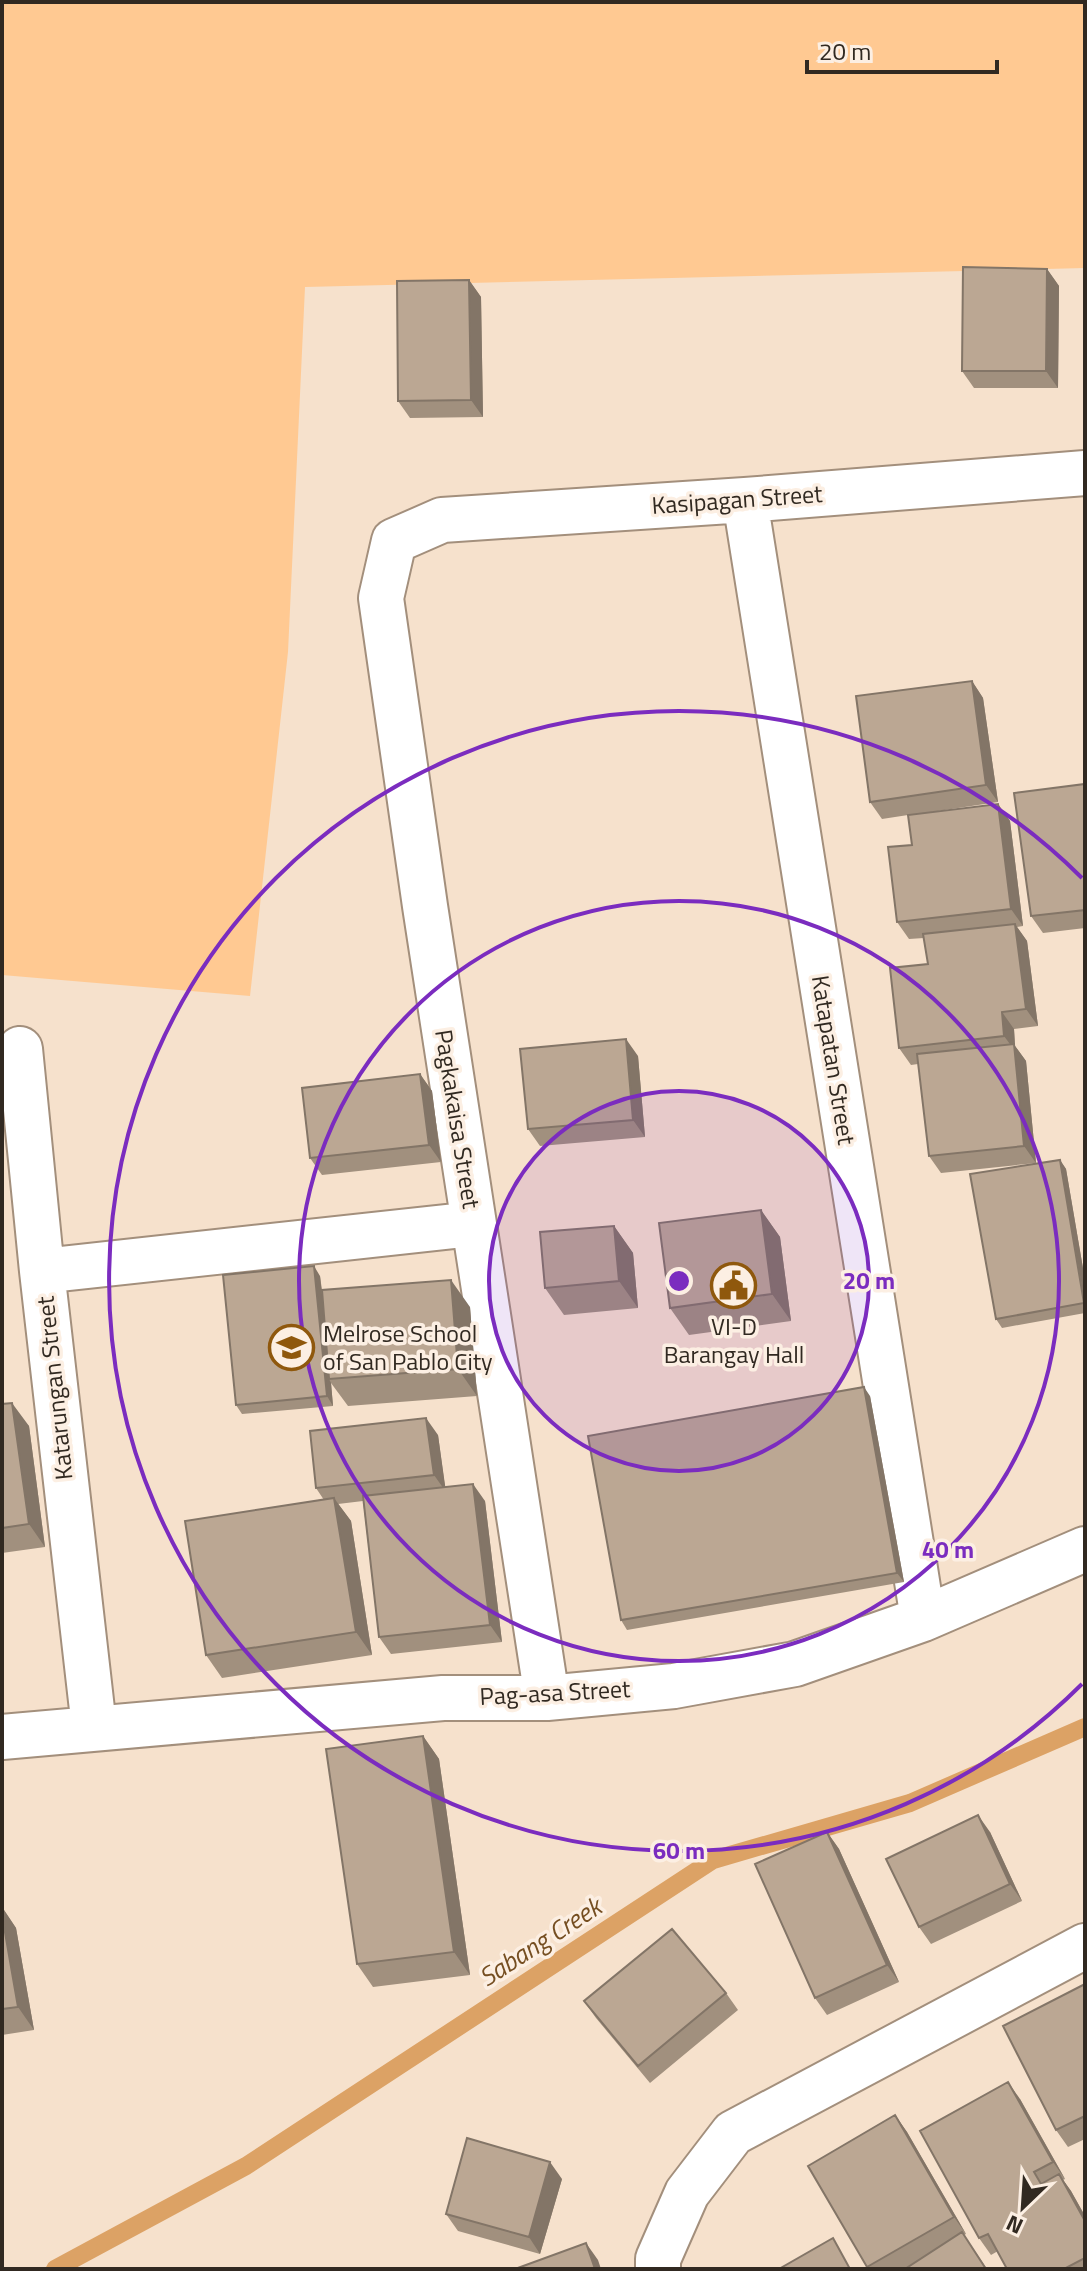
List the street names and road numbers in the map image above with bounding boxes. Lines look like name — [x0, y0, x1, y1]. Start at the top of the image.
street label: Kasipagan Street — [650, 475, 824, 523]
street label: Katapatan Street — [803, 972, 865, 1148]
street label: Pagkakaisa Street — [426, 1027, 490, 1212]
street label: Katarungan Street — [26, 1294, 82, 1482]
street label: Pag-asa Street — [479, 1670, 632, 1714]

